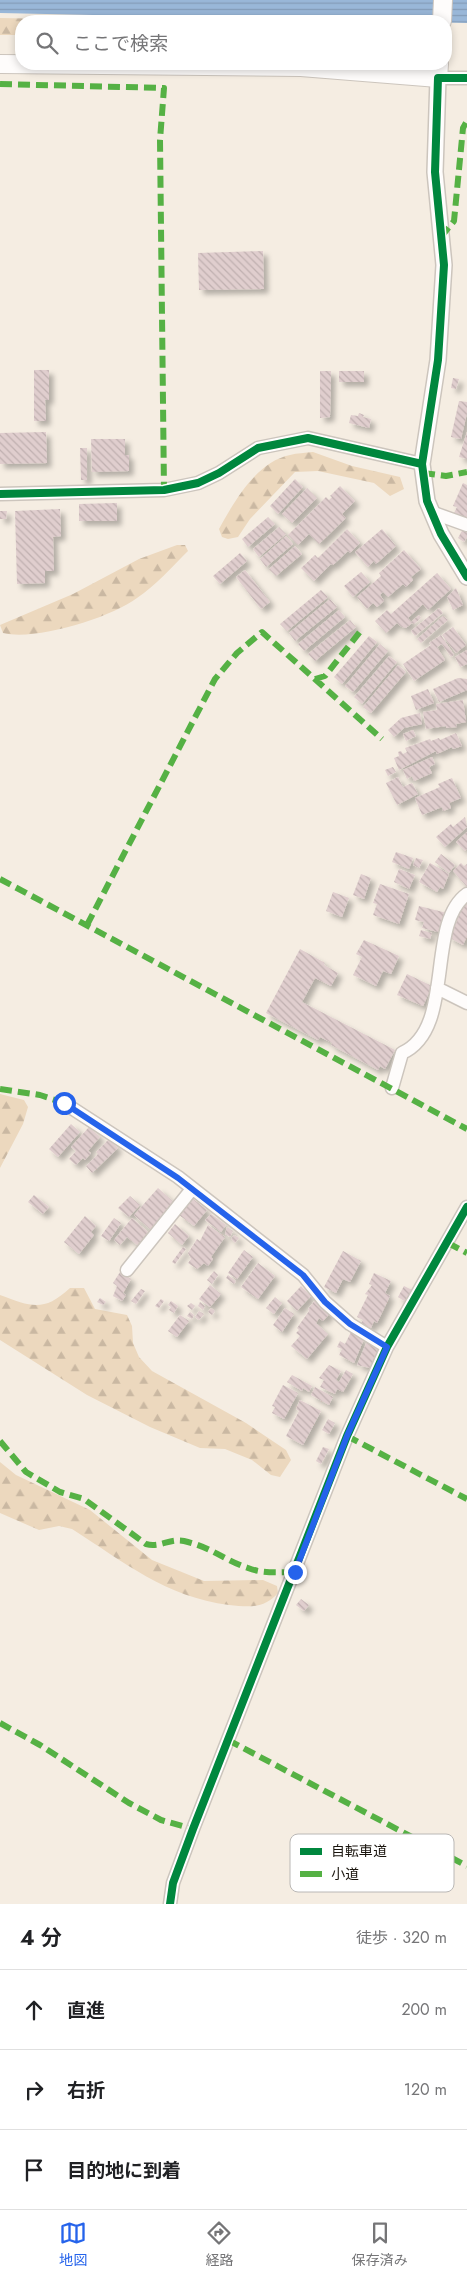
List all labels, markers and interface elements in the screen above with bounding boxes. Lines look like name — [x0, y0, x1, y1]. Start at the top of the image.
search box — [15, 15, 452, 70]
icon: search — [33, 29, 61, 57]
text: ここで検索 — [73, 30, 168, 57]
route start — [53, 1092, 76, 1115]
route end — [284, 1561, 307, 1584]
legend — [290, 1834, 454, 1892]
text: 自転車道 — [331, 1841, 387, 1861]
text: 小道 — [331, 1864, 359, 1884]
text: 4 分 — [20, 1923, 62, 1953]
text: 徒歩 · 320 m — [356, 1926, 447, 1949]
icon: ahead — [20, 1996, 48, 2024]
text: 直進 — [67, 1997, 105, 2024]
text: 200 m — [401, 1998, 447, 2021]
icon: right — [20, 2076, 48, 2104]
text: 右折 — [67, 2077, 105, 2104]
text: 120 m — [404, 2078, 447, 2101]
icon: arrive — [20, 2156, 48, 2184]
text: 目的地に到着 — [67, 2157, 181, 2184]
tab: 地図 — [59, 2219, 87, 2270]
tab: 経路 — [205, 2219, 233, 2270]
tab: 保存済み — [352, 2219, 408, 2270]

